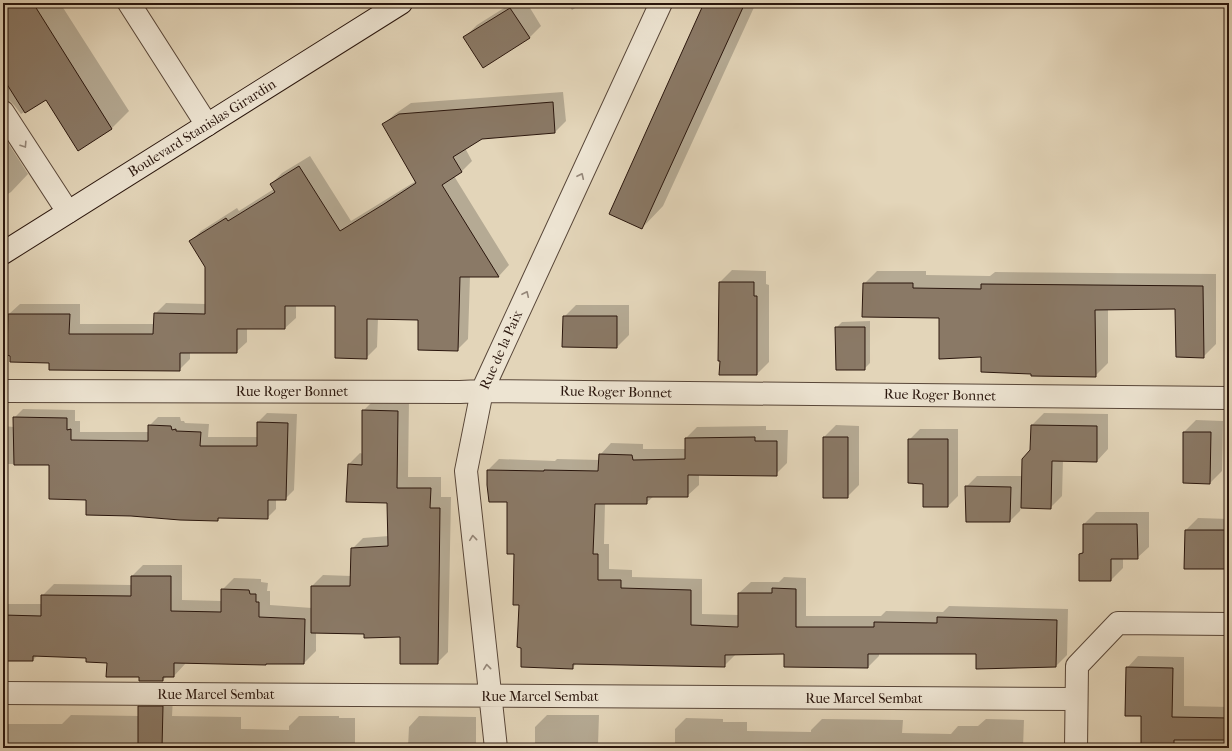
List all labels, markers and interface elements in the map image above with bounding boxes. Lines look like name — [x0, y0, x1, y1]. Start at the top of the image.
street label: Boulevard Stanislas Girardin — [125, 75, 279, 181]
one-way arrow — [20, 141, 27, 148]
one-way arrow — [576, 173, 584, 180]
one-way arrow — [521, 291, 529, 298]
street label: Rue de la Paix — [476, 307, 526, 392]
street label: Rue Roger Bonnet — [236, 383, 348, 400]
street label: Rue Roger Bonnet — [560, 383, 672, 401]
street label: Rue Roger Bonnet — [884, 386, 996, 404]
one-way arrow — [469, 535, 478, 541]
one-way arrow — [483, 664, 492, 671]
street label: Rue Marcel Sembat — [157, 686, 275, 703]
street label: Rue Marcel Sembat — [481, 688, 599, 705]
street label: Rue Marcel Sembat — [805, 690, 923, 707]

